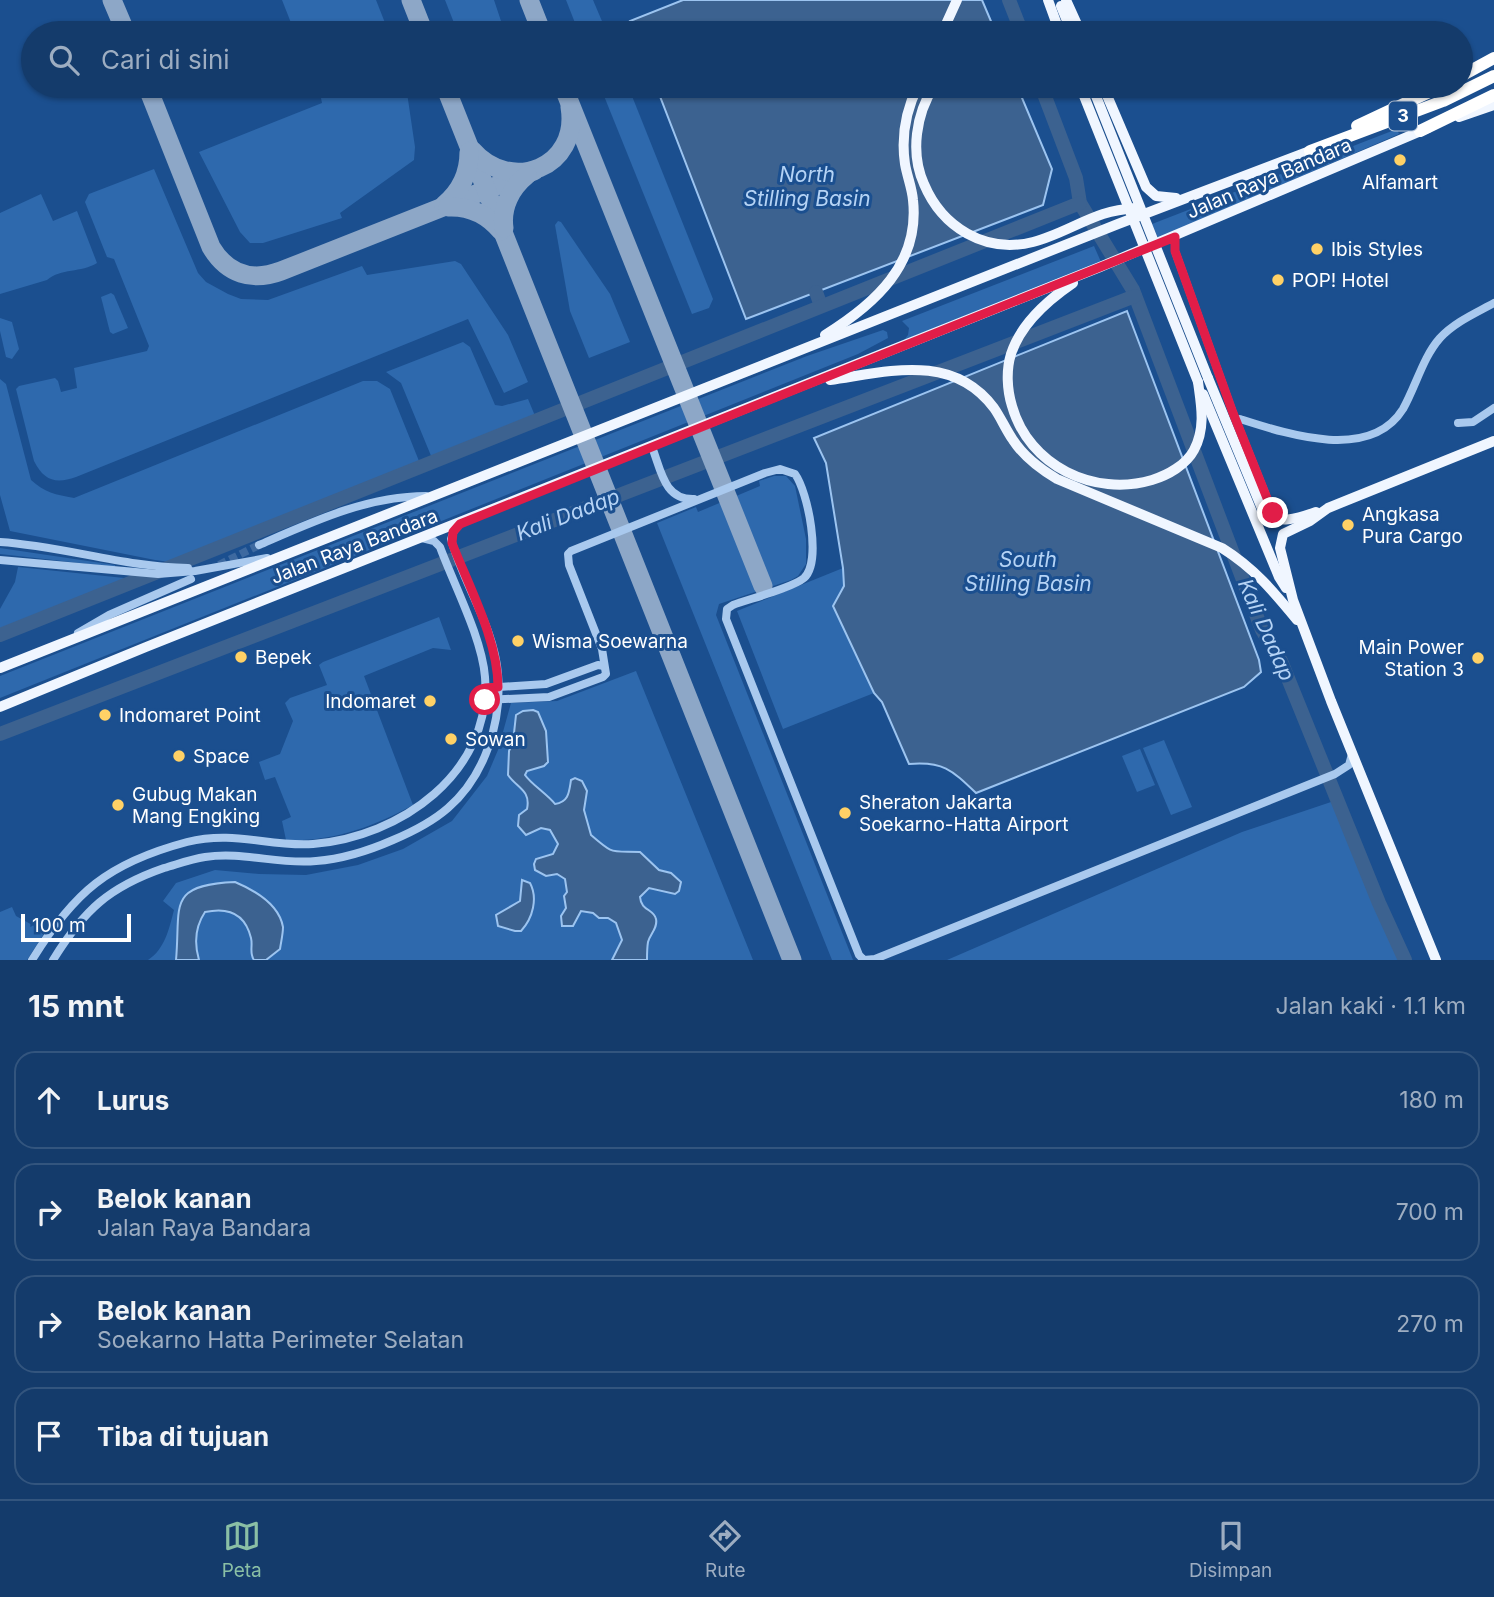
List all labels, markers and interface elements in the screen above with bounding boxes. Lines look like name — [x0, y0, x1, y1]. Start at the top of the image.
search box — [21, 21, 1473, 98]
icon: search — [45, 41, 83, 79]
text: Cari di sini — [101, 44, 230, 75]
road number: 3 — [1389, 102, 1417, 131]
street label: Jalan Raya Bandara — [1183, 133, 1355, 224]
marker: Alfamart — [1392, 152, 1408, 168]
water label: North Stilling Basin — [743, 162, 871, 211]
place label: Alfamart — [1362, 171, 1438, 194]
place label: Ibis Styles — [1331, 238, 1423, 261]
marker: Ibis Styles — [1309, 241, 1325, 257]
place label: POP! Hotel — [1292, 269, 1389, 292]
marker: POP! Hotel — [1270, 272, 1286, 288]
water label: Kali Dadap — [512, 483, 623, 546]
route end — [1257, 497, 1288, 528]
place label: Angkasa Pura Cargo — [1362, 503, 1463, 548]
street label: Jalan Raya Bandara — [267, 504, 441, 589]
marker: Angkasa Pura Cargo — [1340, 517, 1356, 533]
water label: South Stilling Basin — [964, 547, 1092, 596]
water label: Kali Dadap — [1233, 575, 1300, 685]
place label: Wisma Soewarna — [532, 630, 688, 653]
marker: Wisma Soewarna — [510, 633, 526, 649]
place label: Main Power Station 3 — [1358, 636, 1464, 681]
place label: Bepek — [255, 646, 312, 669]
marker: Bepek — [233, 649, 249, 665]
marker: Main Power Station 3 — [1470, 650, 1486, 666]
route start — [469, 684, 500, 715]
place label: Indomaret — [325, 690, 416, 713]
marker: Indomaret — [422, 693, 438, 709]
place label: Indomaret Point — [119, 704, 261, 727]
marker: Indomaret Point — [97, 707, 113, 723]
place label: Sowan — [465, 728, 526, 751]
marker: Sowan — [443, 731, 459, 747]
place label: Space — [193, 745, 250, 768]
marker: Space — [171, 748, 187, 764]
place label: Gubug Makan Mang Engking — [132, 783, 260, 828]
place label: Sheraton Jakarta Soekarno-Hatta Airport — [859, 791, 1068, 836]
marker: Gubug Makan Mang Engking — [110, 797, 126, 813]
marker: Sheraton Jakarta Soekarno-Hatta Airport — [837, 805, 853, 821]
scale bar — [21, 911, 131, 943]
text: 100 m — [32, 914, 86, 937]
text: 15 mnt — [28, 988, 124, 1024]
text: Jalan kaki · 1.1 km — [1276, 992, 1466, 1020]
icon: ahead — [30, 1081, 68, 1119]
text: Lurus — [97, 1085, 169, 1116]
text: 180 m — [1399, 1086, 1464, 1114]
text: Belok kanan — [97, 1183, 252, 1214]
icon: right — [30, 1193, 68, 1231]
text: 700 m — [1396, 1198, 1464, 1226]
text: Jalan Raya Bandara — [97, 1214, 311, 1242]
text: Belok kanan — [97, 1295, 252, 1326]
icon: right — [30, 1305, 68, 1343]
text: 270 m — [1396, 1310, 1464, 1338]
text: Soekarno Hatta Perimeter Selatan — [97, 1326, 464, 1354]
icon: arrive — [30, 1417, 68, 1455]
text: Tiba di tujuan — [97, 1421, 269, 1452]
tab: Peta — [222, 1517, 262, 1582]
tab: Rute — [705, 1517, 746, 1582]
tab: Disimpan — [1189, 1517, 1272, 1582]

